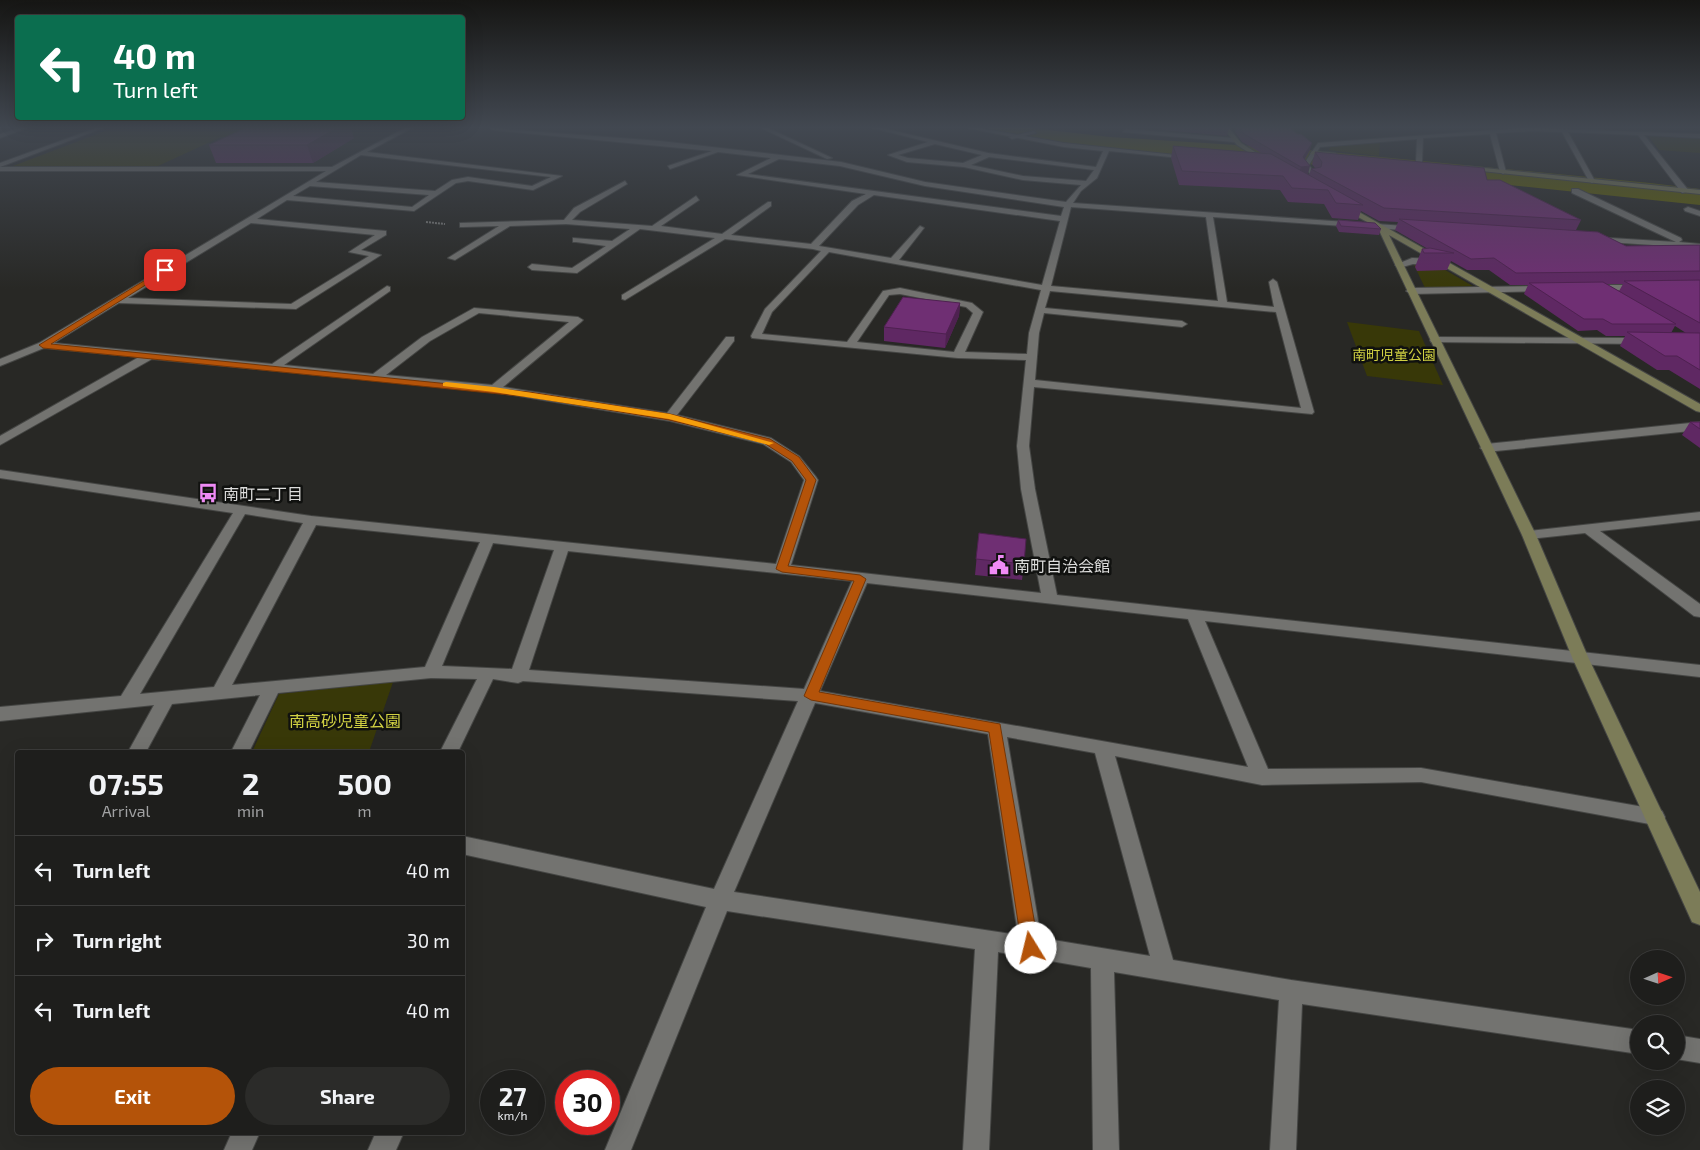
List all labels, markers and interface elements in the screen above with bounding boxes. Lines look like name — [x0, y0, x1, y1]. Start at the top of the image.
text: 40 m — [113, 34, 196, 76]
icon: left — [30, 35, 95, 100]
text: Turn left — [113, 76, 198, 102]
pin — [144, 249, 186, 291]
icon: arrive — [151, 256, 179, 284]
park label: 南町児童公園 — [1352, 346, 1436, 363]
bus stop icon: 南町二丁目 — [197, 482, 219, 504]
place label: 南町二丁目 — [223, 484, 303, 503]
public building icon: 南町自治会館 — [988, 554, 1010, 576]
place label: 南町自治会館 — [1014, 556, 1110, 575]
park label: 南高砂児童公園 — [289, 711, 401, 730]
text: 07:55 — [88, 765, 164, 801]
text: 2 — [242, 765, 259, 801]
text: 500 — [337, 765, 392, 801]
text: Arrival — [102, 801, 150, 820]
text: min — [237, 801, 264, 820]
text: m — [358, 801, 372, 820]
icon: left — [30, 857, 58, 885]
text: Turn left — [73, 859, 150, 882]
text: 40 m — [406, 859, 450, 882]
position arrow — [1004, 921, 1056, 973]
icon: right — [30, 927, 58, 955]
text: Turn right — [73, 929, 161, 952]
text: 30 m — [407, 929, 450, 952]
north arrow — [1630, 950, 1685, 1005]
map controls — [1630, 950, 1685, 1135]
icon: left — [30, 997, 58, 1025]
text: Turn left — [73, 999, 150, 1022]
text: 40 m — [406, 999, 450, 1022]
button: search — [1630, 1015, 1685, 1070]
button: Exit — [30, 1067, 235, 1125]
button: Share — [245, 1067, 450, 1125]
speed limit sign: 30 — [555, 1070, 620, 1135]
button: layers — [1630, 1080, 1685, 1135]
text: 27 — [499, 1081, 526, 1111]
text: km/h — [498, 1108, 527, 1122]

